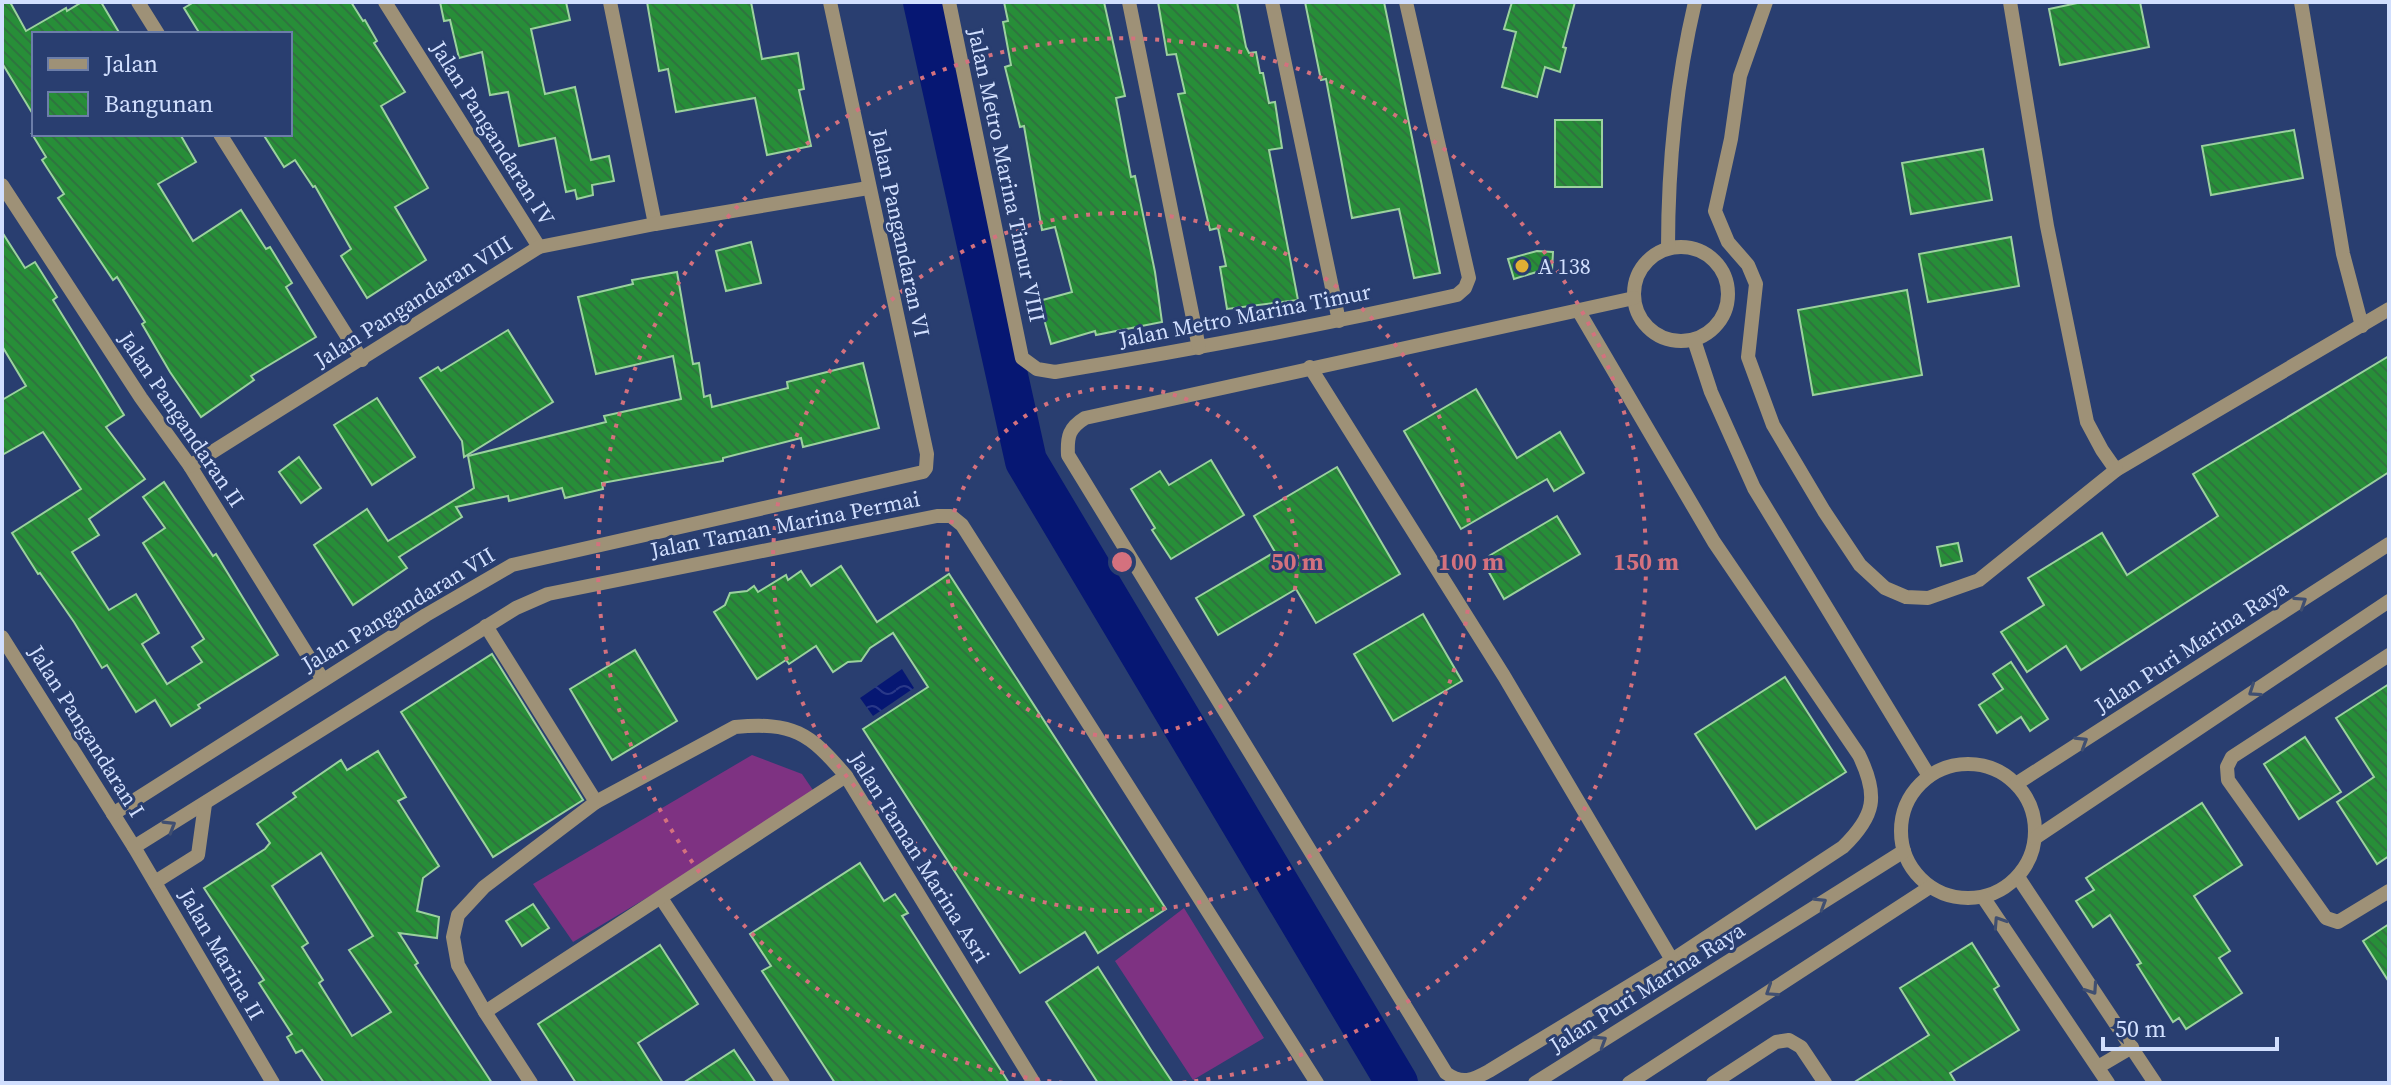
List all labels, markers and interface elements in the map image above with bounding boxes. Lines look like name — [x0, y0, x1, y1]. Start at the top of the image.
street label: Jalan Metro Marina Timur VIII — [961, 24, 1053, 325]
legend — [32, 32, 292, 136]
street label: Jalan Pangandaran IV — [423, 34, 562, 231]
text: Jalan — [103, 47, 158, 80]
text: Bangunan — [104, 87, 213, 120]
street label: Jalan Pangandaran VI — [864, 125, 938, 340]
street label: Jalan Pangandaran VIII — [307, 228, 518, 375]
place label: A 138 — [1538, 251, 1591, 281]
marker: A 138 — [1513, 257, 1531, 275]
street label: Jalan Metro Marina Timur — [1115, 276, 1374, 354]
street label: Jalan Pangandaran II — [111, 324, 252, 513]
street label: Jalan Taman Marina Permai — [647, 483, 922, 565]
street label: Jalan Pangandaran VII — [295, 540, 500, 679]
text: 50 m — [1271, 545, 1324, 578]
text: 100 m — [1438, 545, 1504, 578]
text: 150 m — [1613, 545, 1679, 578]
centre of rings — [1108, 548, 1136, 576]
street label: Jalan Puri Marina Raya — [2088, 572, 2294, 720]
one-way arrow — [2293, 597, 2307, 612]
street label: Jalan Pangandaran I — [21, 638, 152, 823]
one-way arrow — [2249, 681, 2263, 696]
one-way arrow — [2073, 736, 2088, 751]
street label: Jalan Taman Marina Asri — [842, 745, 997, 968]
one-way arrow — [161, 820, 176, 836]
street label: Jalan Marina II — [172, 882, 272, 1025]
one-way arrow — [1812, 897, 1827, 912]
street label: Jalan Puri Marina Raya — [1543, 914, 1751, 1060]
one-way arrow — [1993, 916, 2008, 930]
one-way arrow — [2082, 980, 2097, 994]
one-way arrow — [1765, 981, 1779, 996]
scale bar — [2103, 1001, 2277, 1051]
text: 50 m — [2115, 1012, 2166, 1045]
one-way arrow — [1593, 1036, 1607, 1051]

